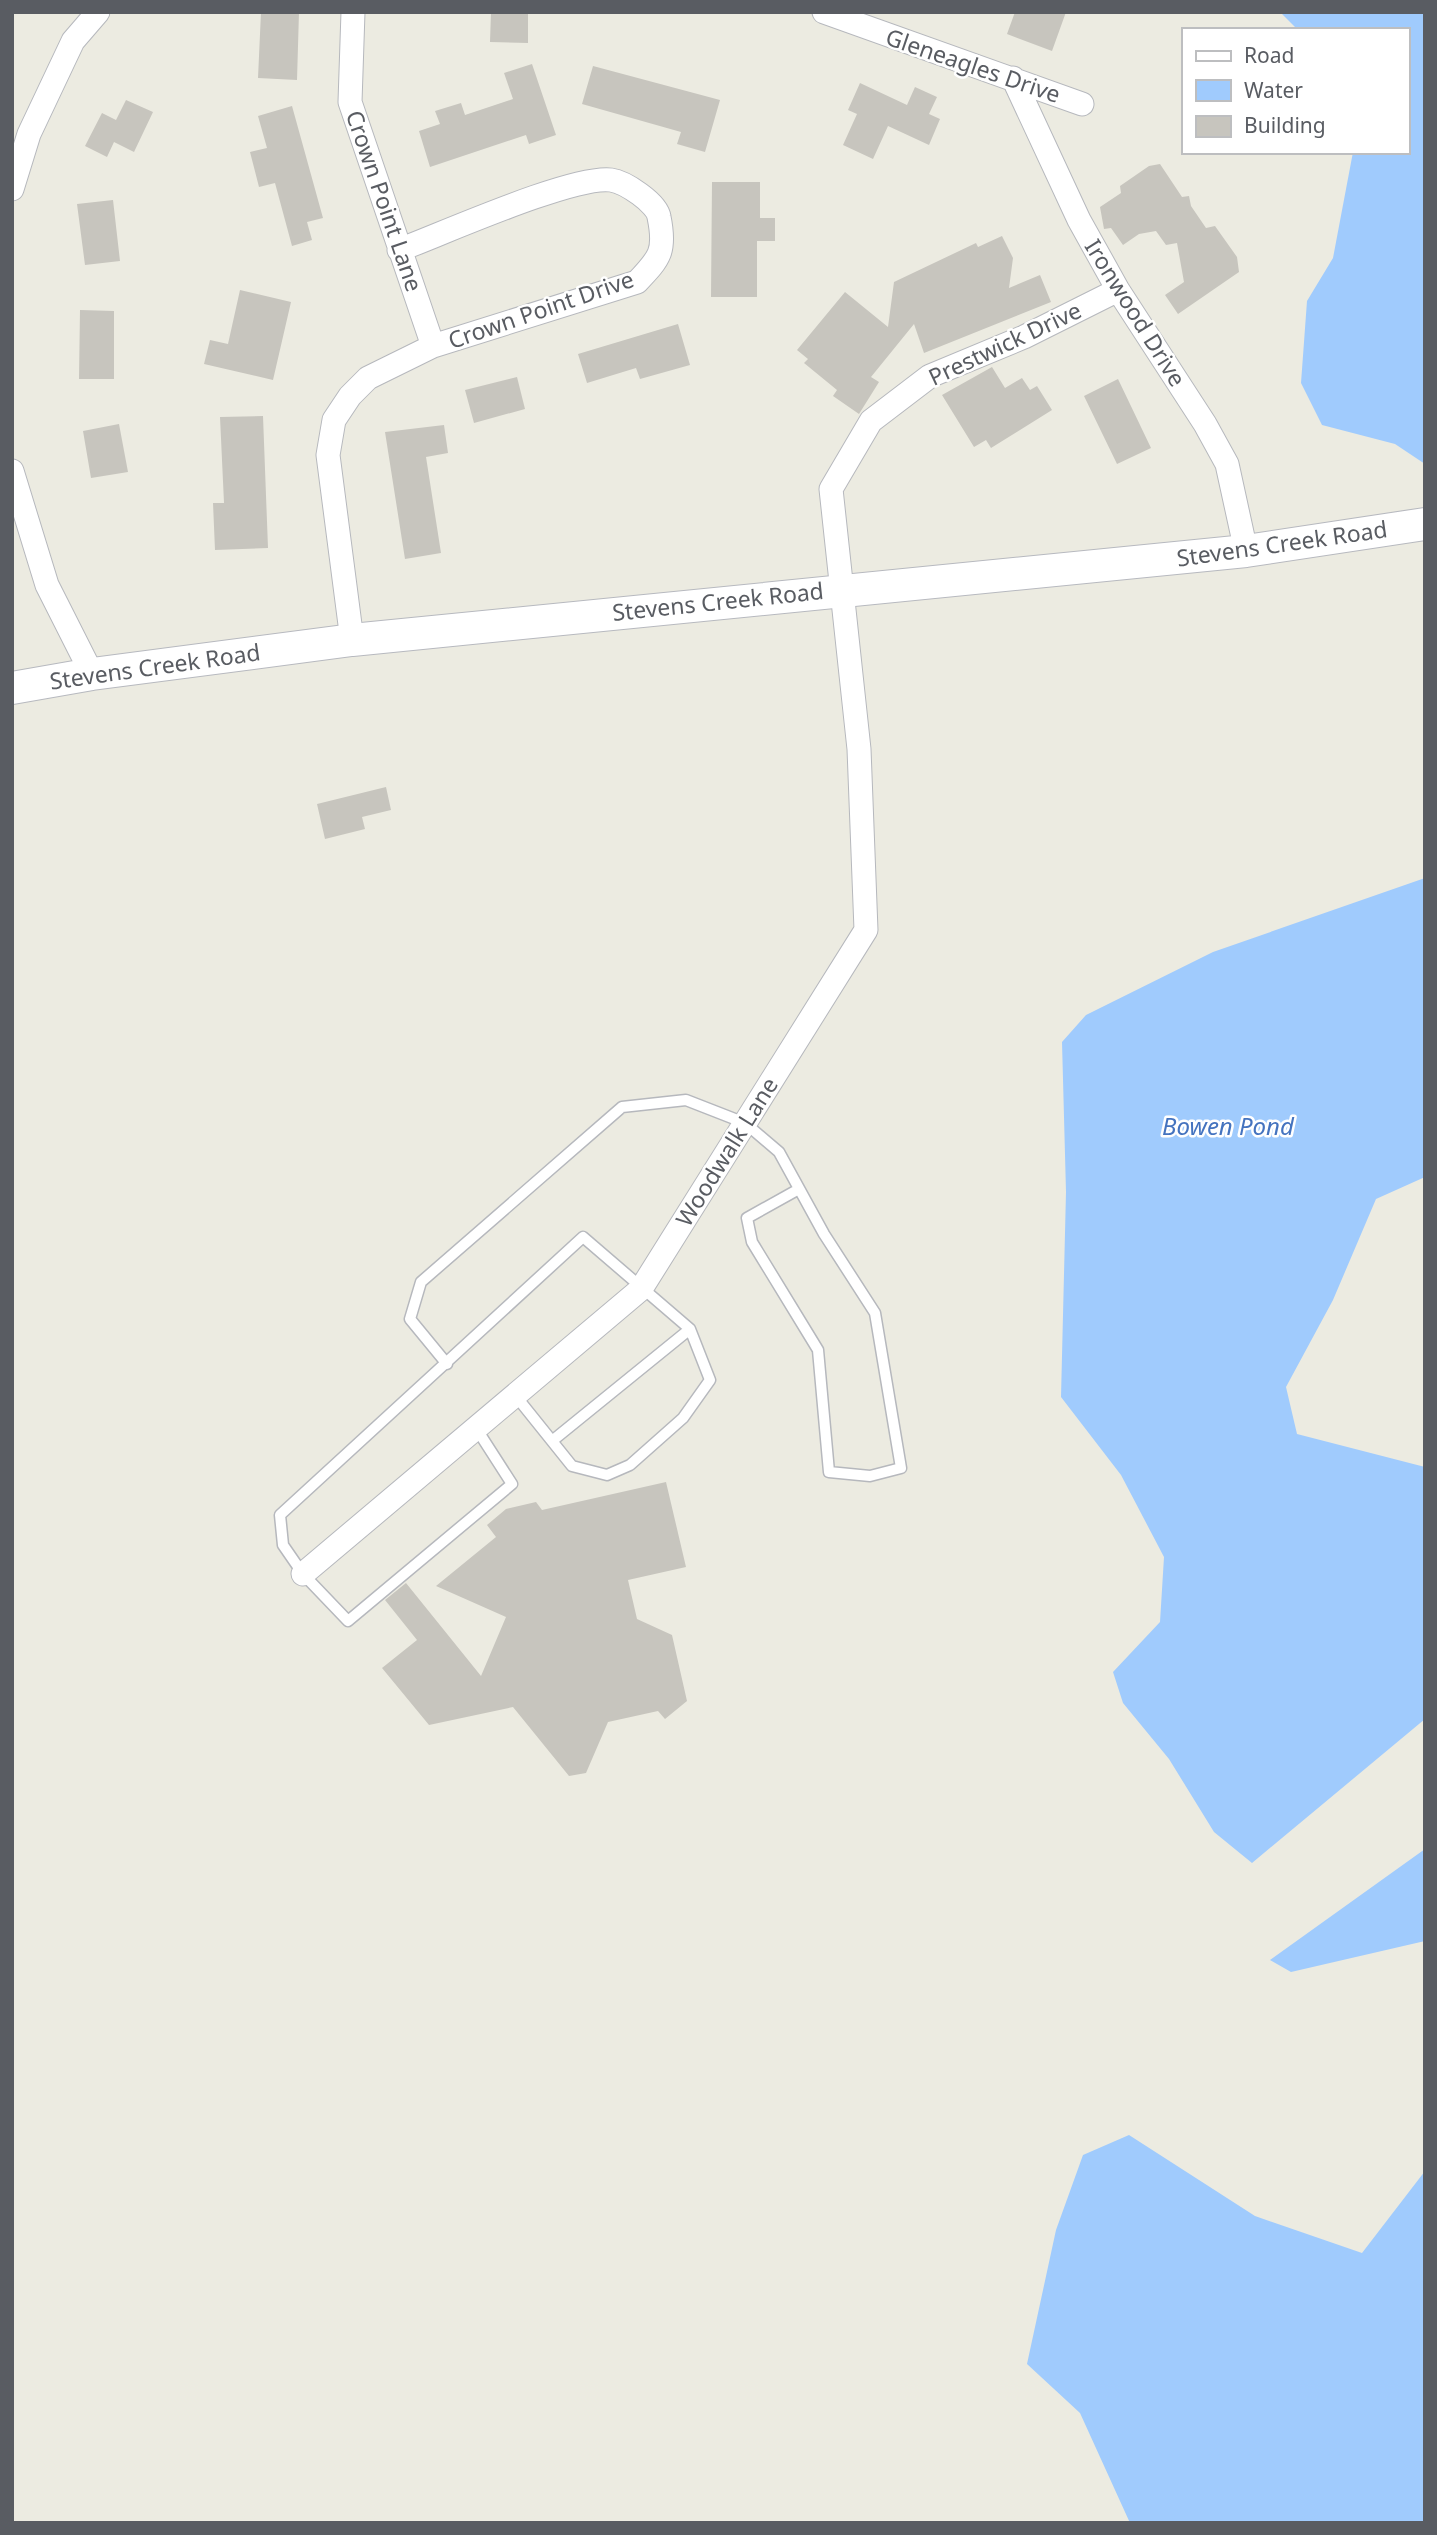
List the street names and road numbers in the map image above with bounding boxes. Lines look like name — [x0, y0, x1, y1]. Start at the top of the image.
street label: Gleneagles Drive — [882, 20, 1065, 110]
street label: Crown Point Lane — [339, 106, 431, 296]
street label: Ironwood Drive — [1078, 233, 1194, 392]
street label: Crown Point Drive — [444, 262, 638, 356]
street label: Prestwick Drive — [923, 294, 1086, 393]
street label: Stevens Creek Road — [1174, 512, 1389, 574]
street label: Stevens Creek Road — [611, 574, 825, 628]
street label: Stevens Creek Road — [47, 635, 262, 697]
street label: Woodwalk Lane — [667, 1071, 785, 1232]

